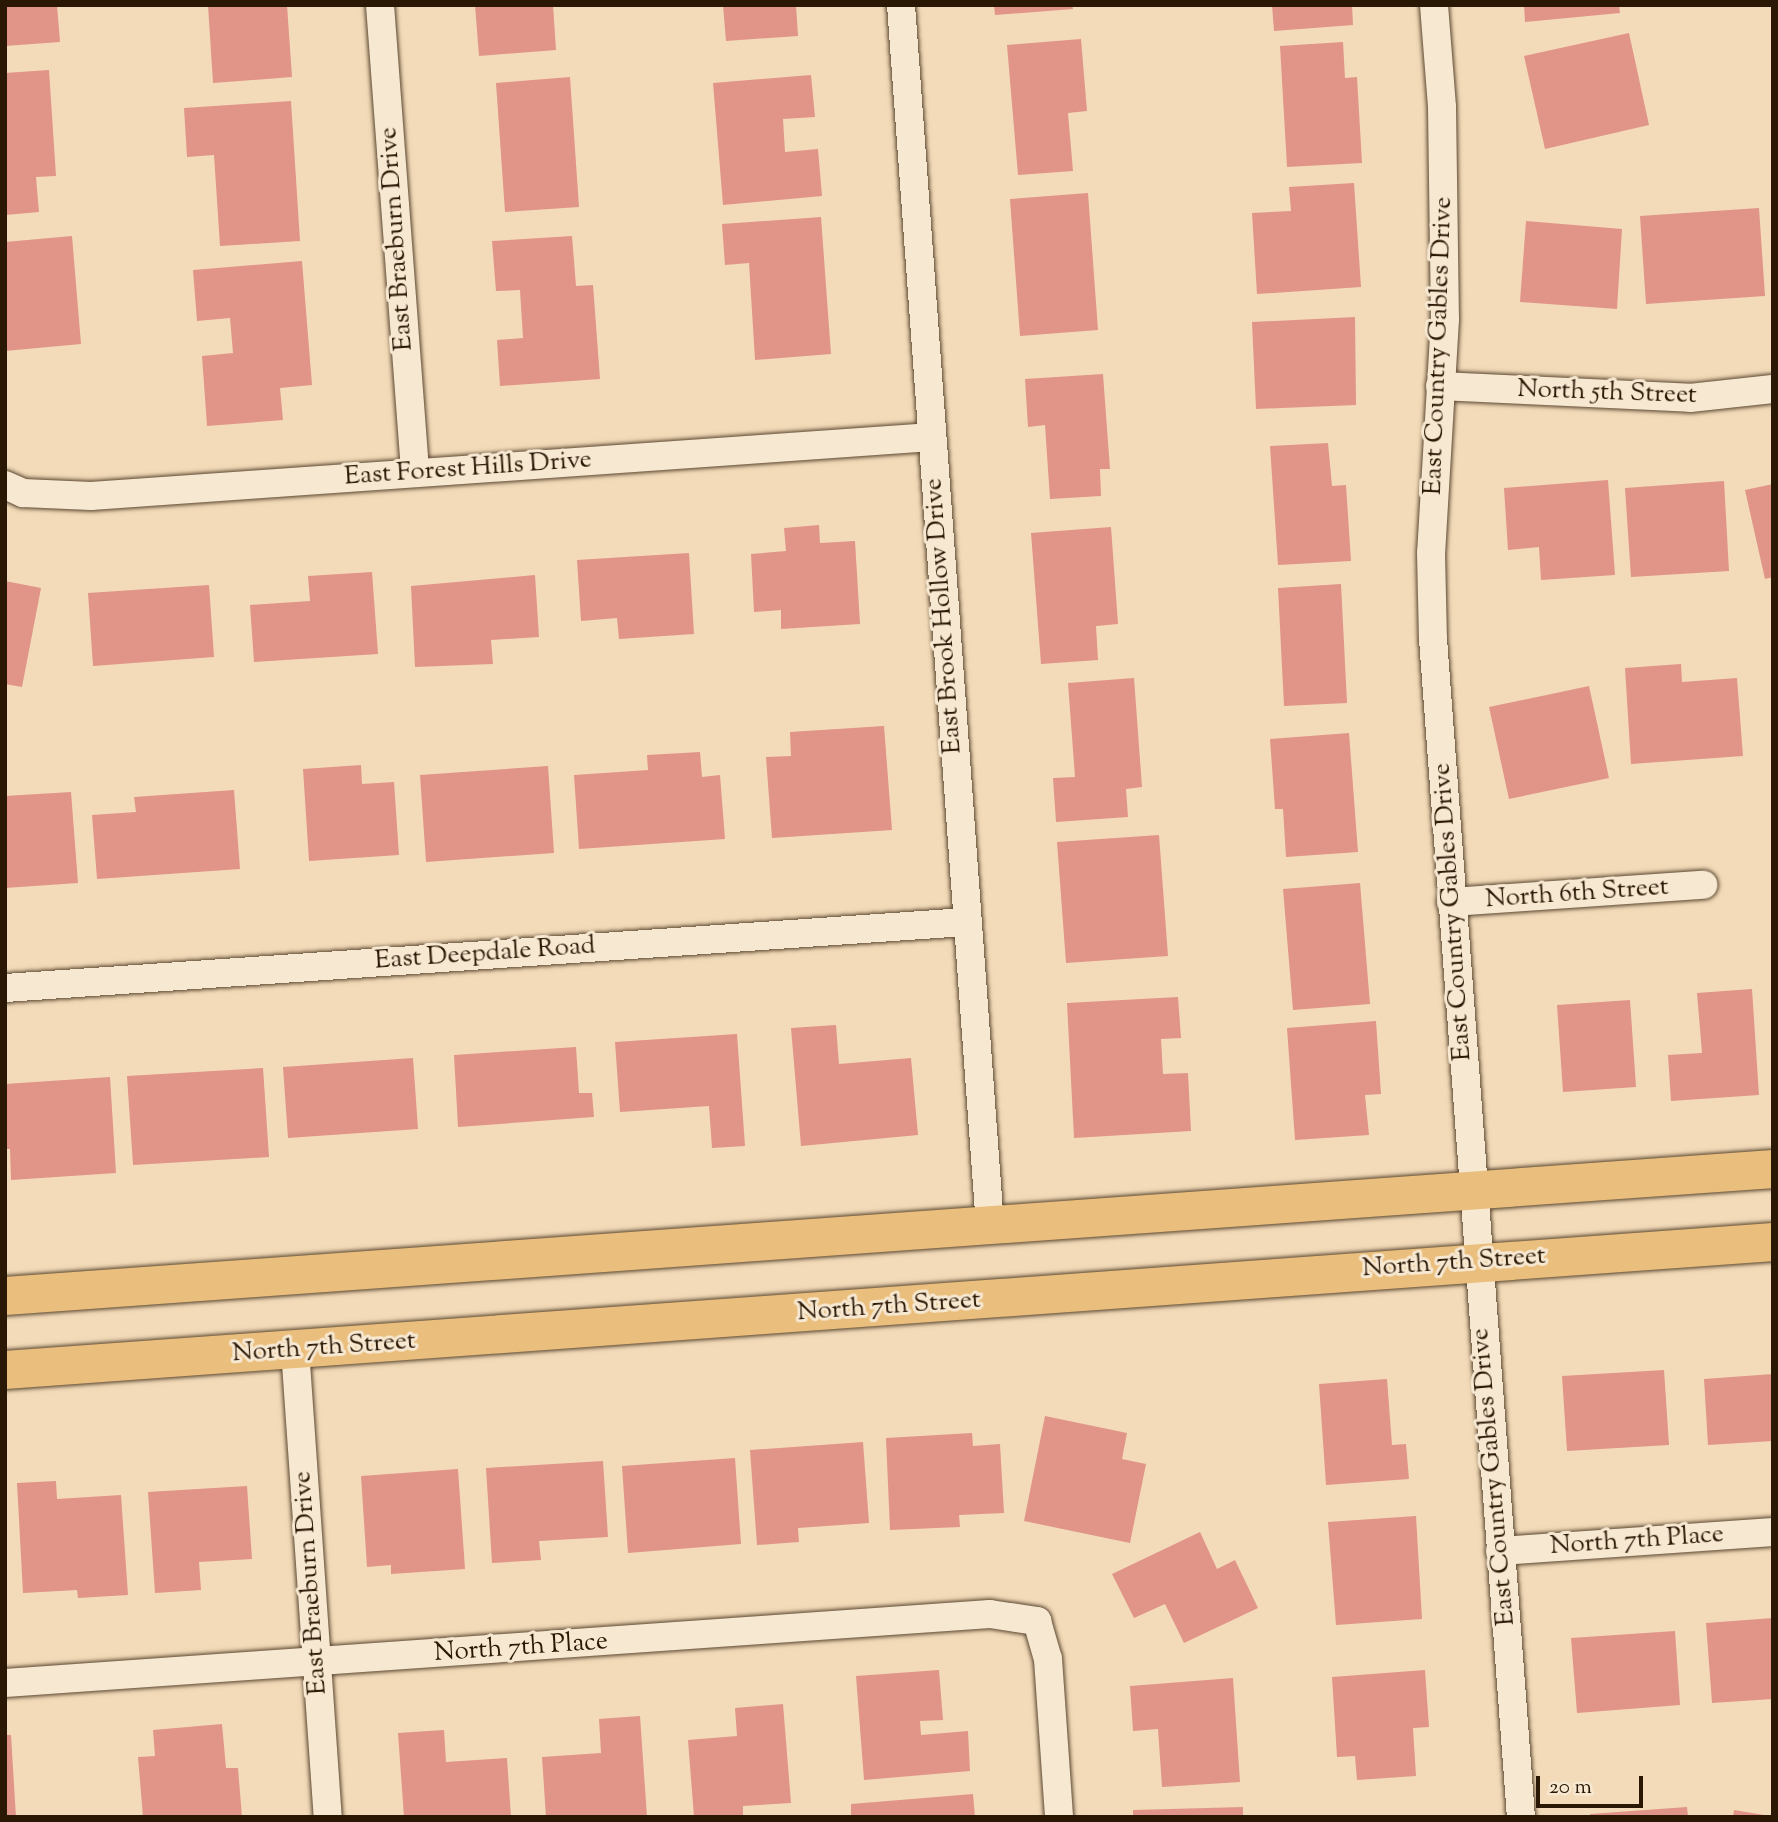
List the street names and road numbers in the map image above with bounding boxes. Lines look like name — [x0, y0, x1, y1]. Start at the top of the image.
street label: East Braeburn Drive — [374, 126, 420, 352]
street label: East Country Gables Drive — [1418, 196, 1460, 496]
street label: North 5th Street — [1517, 374, 1697, 412]
street label: East Forest Hills Drive — [343, 445, 593, 493]
street label: East Brook Hollow Drive — [919, 477, 969, 755]
street label: East Country Gables Drive — [1427, 762, 1479, 1062]
street label: North 6th Street — [1484, 872, 1670, 916]
street label: East Deepdale Road — [374, 931, 596, 977]
street label: North 7th Street — [1361, 1241, 1547, 1285]
street label: North 7th Street — [796, 1285, 982, 1329]
street label: North 7th Street — [231, 1326, 417, 1370]
street label: East Country Gables Drive — [1465, 1327, 1523, 1627]
street label: East Braeburn Drive — [288, 1470, 334, 1696]
street label: North 7th Place — [1549, 1519, 1725, 1563]
street label: North 7th Place — [433, 1626, 609, 1670]

